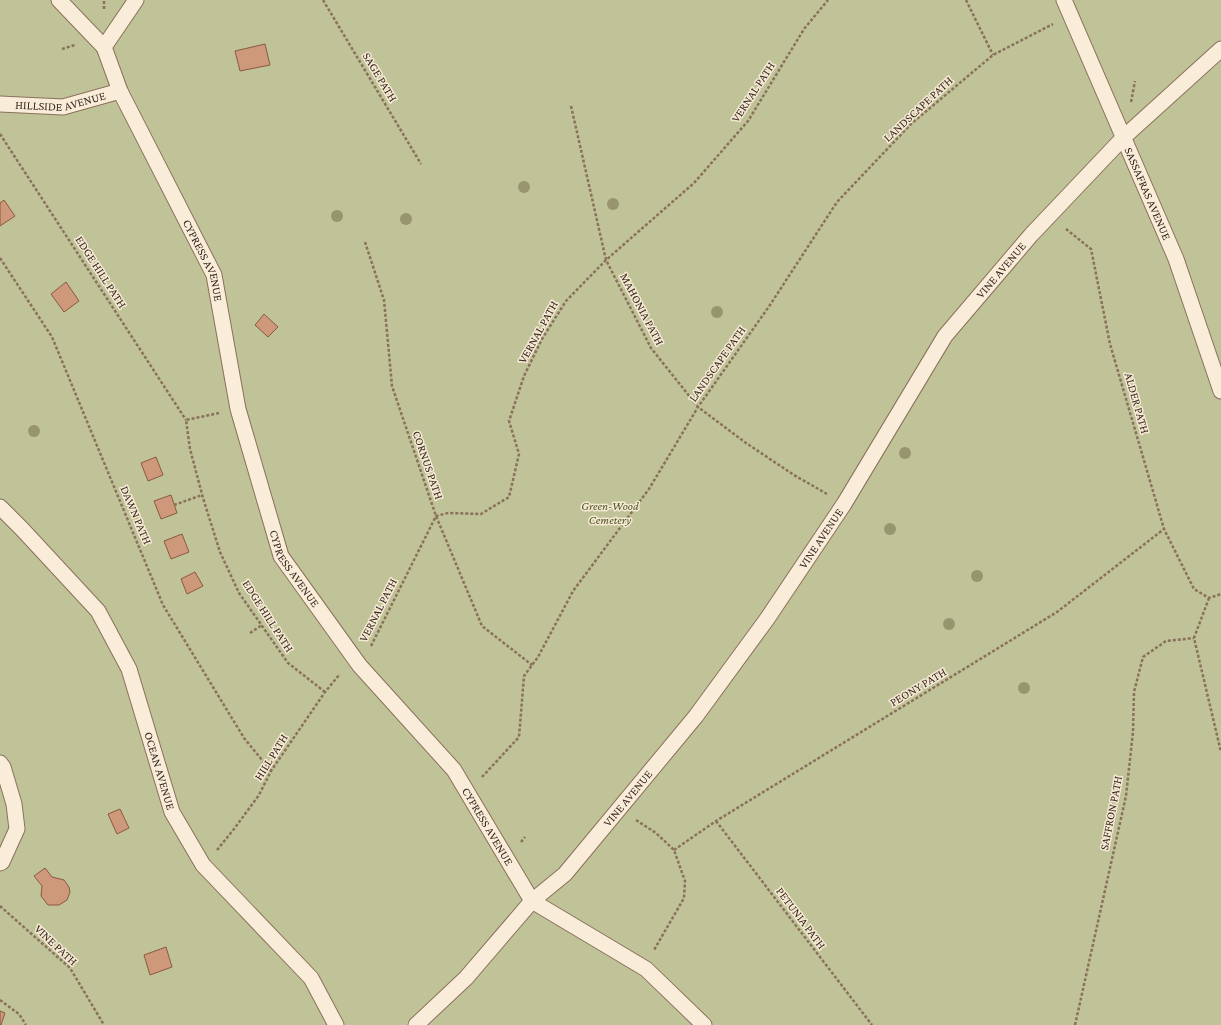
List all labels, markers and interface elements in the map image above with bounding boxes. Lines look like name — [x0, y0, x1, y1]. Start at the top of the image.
street label: SAGE PATH — [360, 50, 400, 104]
street label: VERNAL PATH — [728, 59, 778, 125]
street label: LANDSCAPE PATH — [881, 73, 956, 145]
street label: HILLSIDE AVENUE — [15, 88, 107, 114]
street label: SASSAFRAS AVENUE — [1122, 145, 1174, 243]
street label: CYPRESS AVENUE — [180, 217, 226, 303]
street label: EDGE HILL PATH — [73, 233, 130, 311]
street label: VINE AVENUE — [973, 239, 1029, 301]
street label: MAHONIA PATH — [617, 271, 667, 348]
street label: VERNAL PATH — [515, 298, 561, 366]
street label: LANDSCAPE PATH — [686, 323, 748, 405]
street label: ALDER PATH — [1122, 371, 1152, 435]
street label: CORNUS PATH — [410, 429, 446, 501]
street label: DAWN PATH — [117, 484, 155, 546]
park label: Green-Wood Cemetery — [581, 499, 639, 527]
street label: VINE AVENUE — [796, 505, 846, 571]
street label: CYPRESS AVENUE — [267, 528, 323, 610]
street label: VERNAL PATH — [356, 576, 400, 644]
street label: EDGE HILL PATH — [240, 577, 297, 655]
street label: PEONY PATH — [887, 665, 949, 709]
street label: OCEAN AVENUE — [141, 730, 178, 812]
street label: HILL PATH — [251, 731, 291, 783]
street label: VINE AVENUE — [600, 767, 656, 829]
street label: SAFFRON PATH — [1097, 775, 1125, 851]
street label: CYPRESS AVENUE — [459, 785, 516, 868]
street label: PETUNIA PATH — [773, 884, 829, 952]
street label: VINE PATH — [32, 922, 80, 968]

